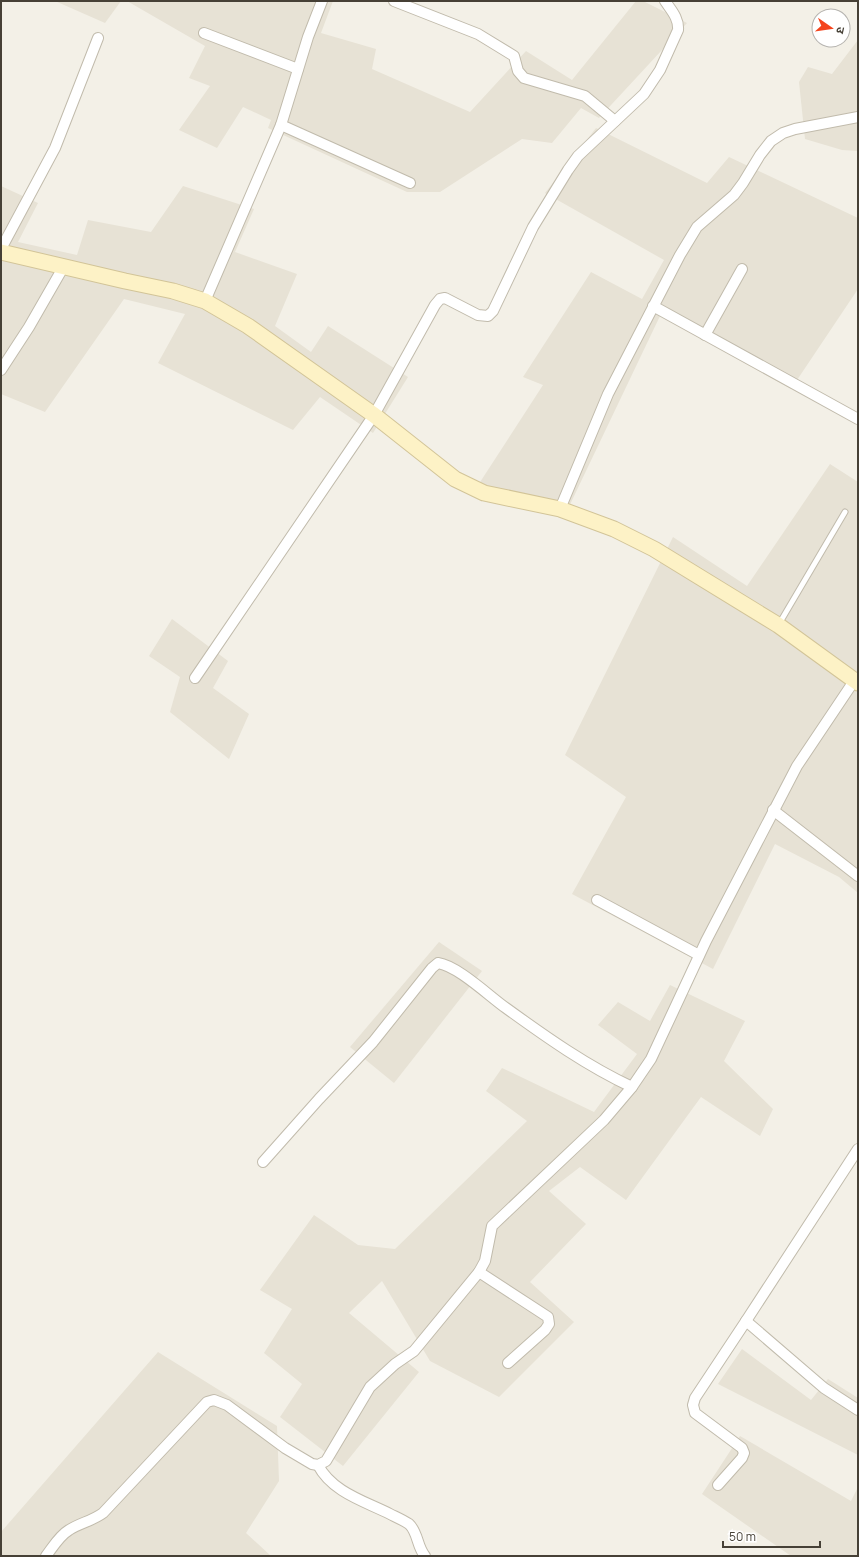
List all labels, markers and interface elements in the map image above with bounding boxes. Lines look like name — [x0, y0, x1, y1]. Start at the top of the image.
north arrow — [811, 8, 851, 48]
text: उ — [833, 26, 849, 36]
scale bar — [723, 1523, 820, 1549]
text: 50 m — [729, 1528, 756, 1545]

